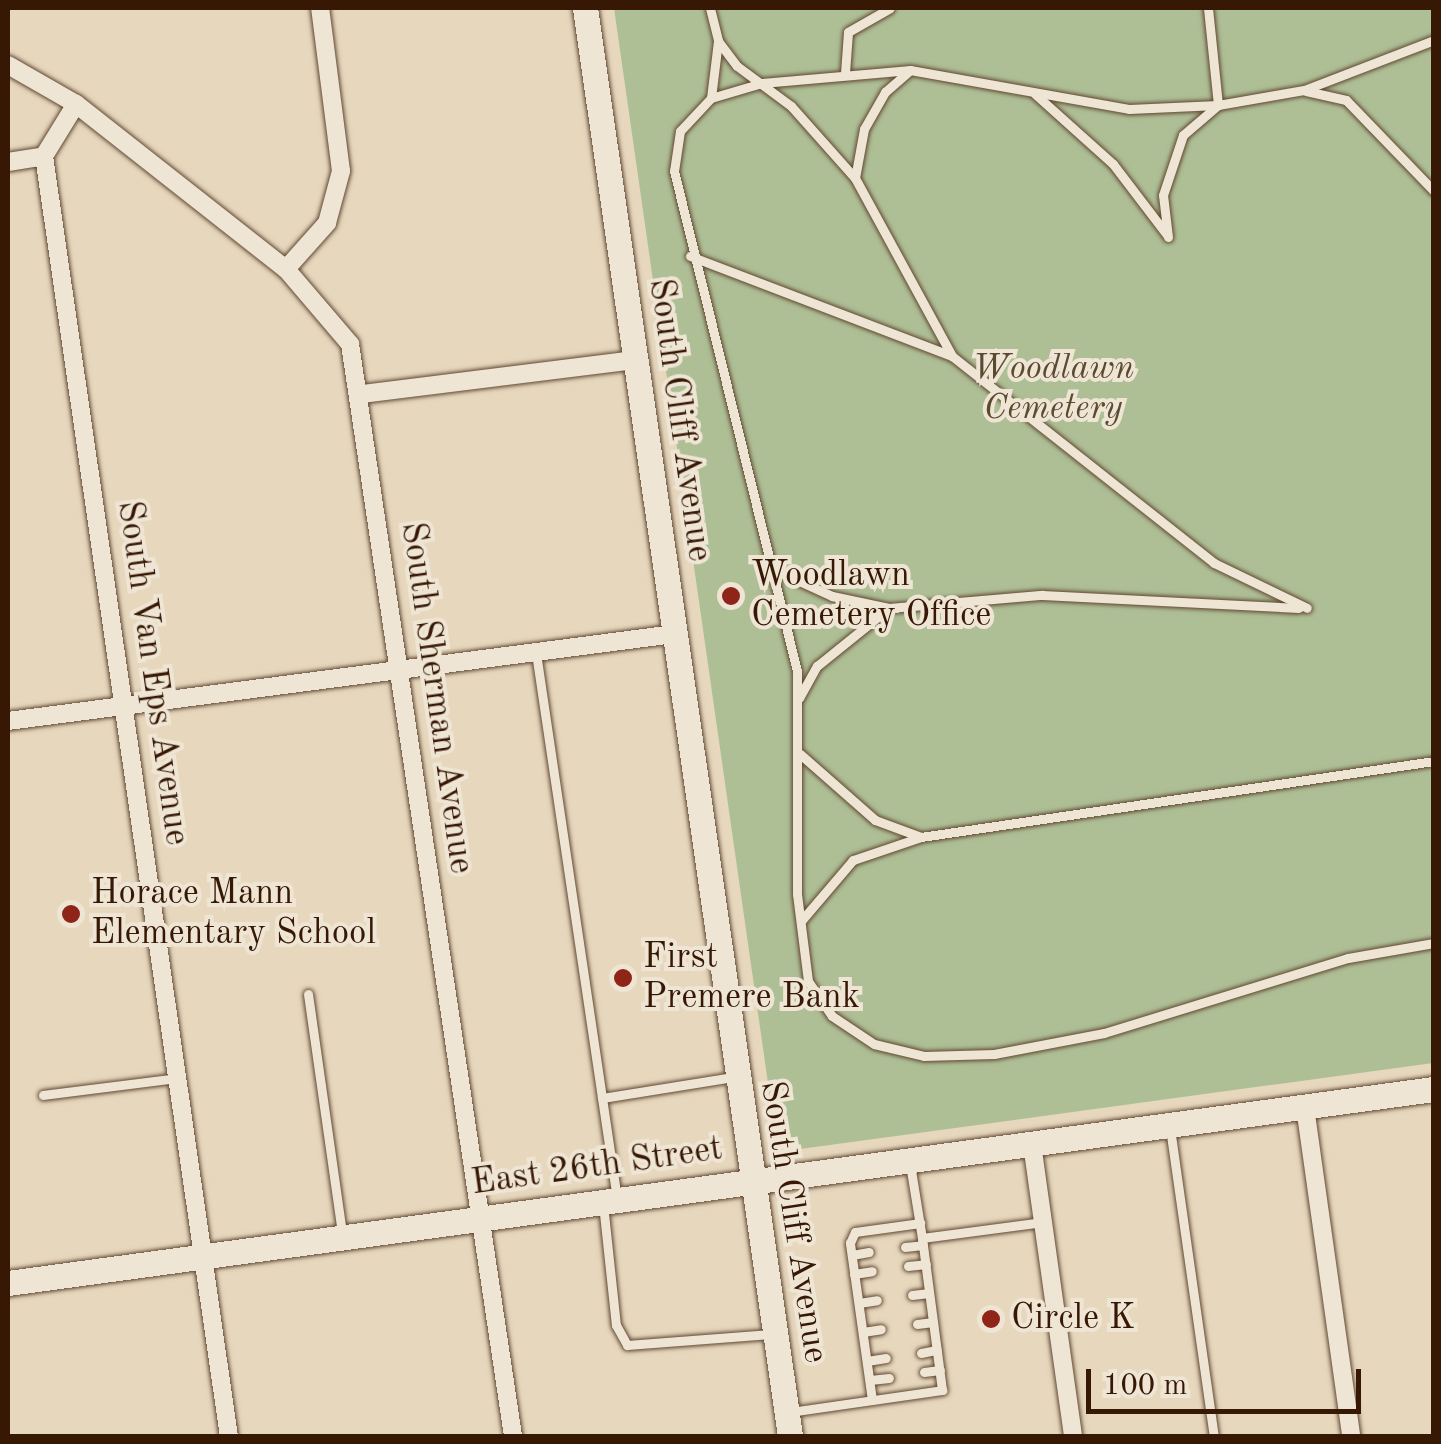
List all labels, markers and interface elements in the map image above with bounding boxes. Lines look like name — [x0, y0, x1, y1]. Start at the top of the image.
street label: South Cliff Avenue — [638, 276, 720, 564]
park label: Woodlawn Cemetery — [972, 348, 1134, 430]
street label: South Van Eps Avenue — [107, 498, 197, 848]
street label: South Sherman Avenue — [391, 519, 481, 877]
place label: Woodlawn Cemetery Office — [751, 555, 991, 637]
marker: Woodlawn Cemetery Office — [720, 585, 742, 607]
place label: Horace Mann Elementary School — [91, 873, 376, 955]
marker: Horace Mann Elementary School — [60, 903, 82, 925]
place label: First Premere Bank — [643, 937, 860, 1019]
marker: First Premere Bank — [612, 967, 634, 989]
street label: South Cliff Avenue — [750, 1078, 836, 1366]
street label: East 26th Street — [469, 1129, 725, 1205]
place label: Circle K — [1011, 1298, 1135, 1340]
marker: Circle K — [980, 1308, 1002, 1330]
scale bar — [1091, 1349, 1366, 1411]
text: 100 m — [1103, 1371, 1187, 1401]

